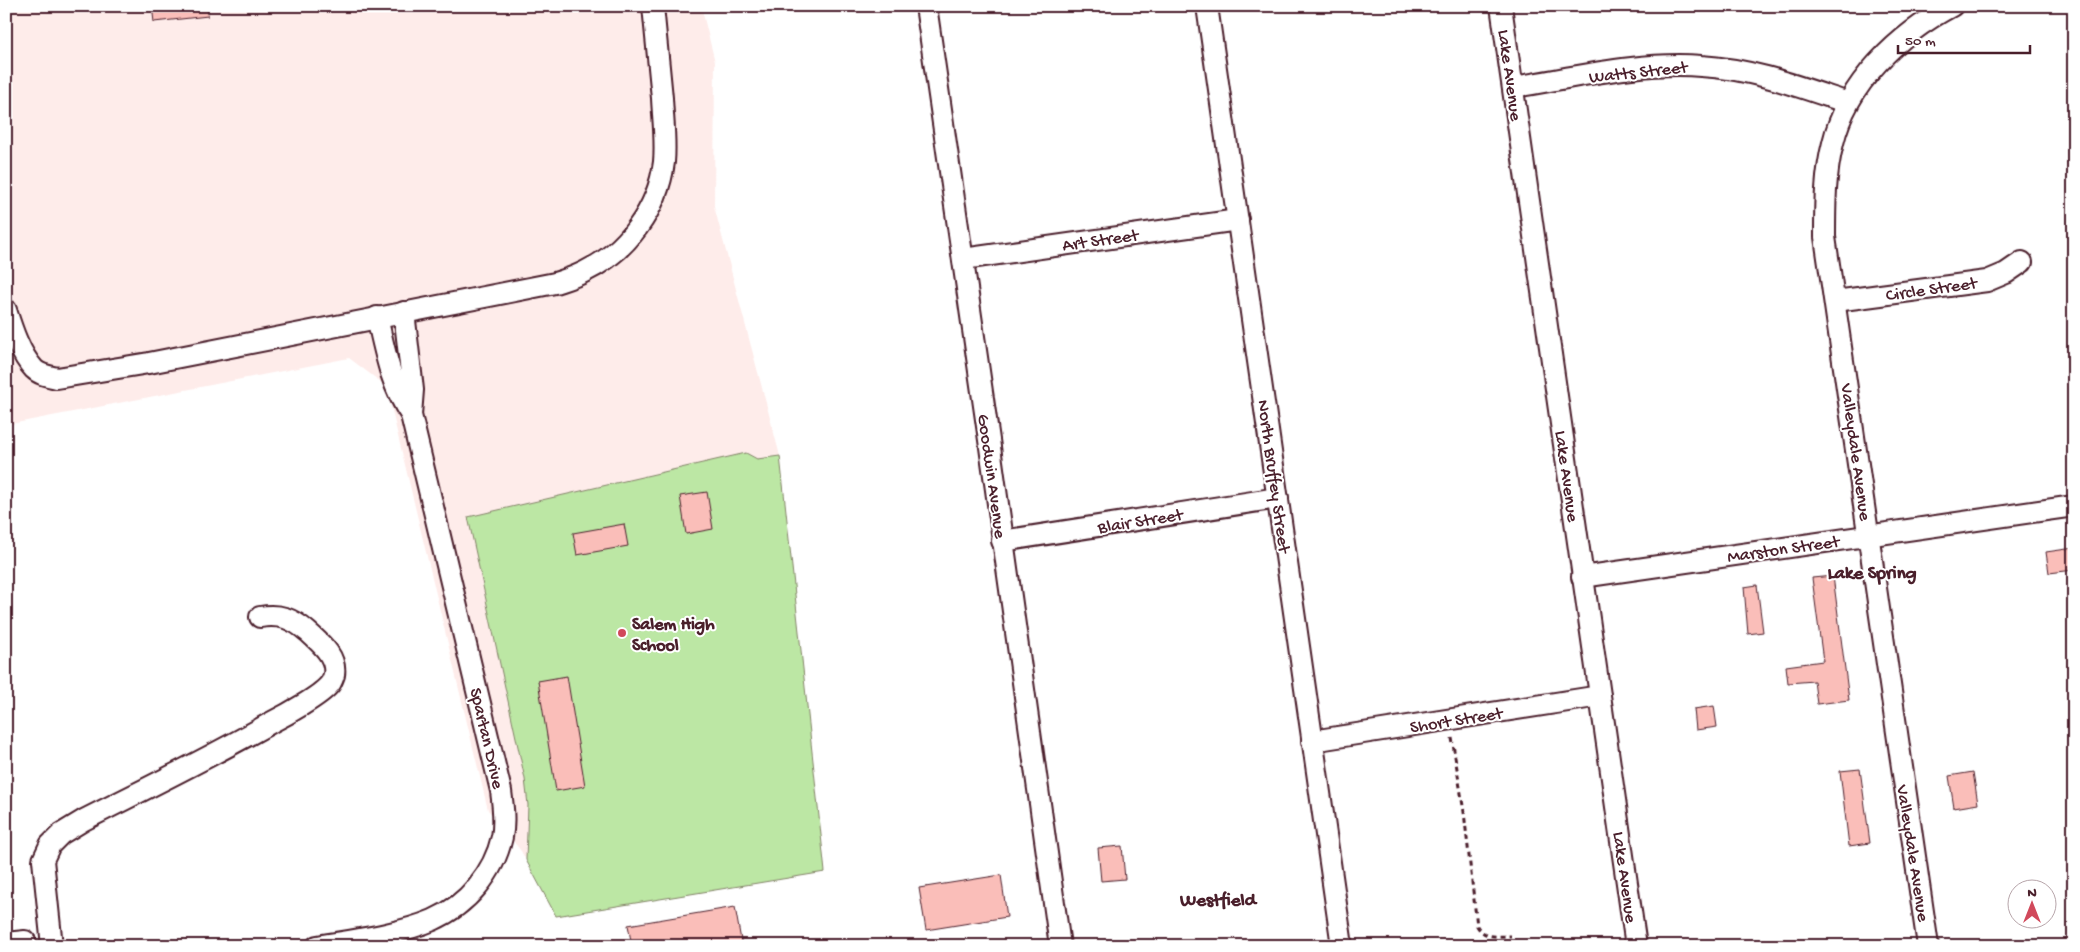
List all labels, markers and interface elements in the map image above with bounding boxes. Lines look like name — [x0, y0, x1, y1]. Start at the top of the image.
scale bar — [1898, 22, 2030, 54]
street label: Lake Avenue — [1492, 28, 1525, 123]
text: 50 m — [1905, 33, 1936, 51]
street label: Watts Street — [1588, 58, 1690, 89]
street label: Art Street — [1061, 226, 1141, 257]
street label: Circle Street — [1884, 273, 1980, 307]
street label: Valleydale Avenue — [1834, 381, 1875, 523]
street label: North Bruffey Street — [1251, 399, 1294, 556]
street label: Goodwin Avenue — [971, 413, 1010, 541]
street label: Lake Avenue — [1549, 429, 1582, 524]
street label: Blair Street — [1095, 505, 1186, 540]
street label: Marston Street — [1726, 532, 1842, 569]
district label: Lake Spring — [1827, 563, 1917, 586]
place label: Salem High School — [632, 615, 715, 657]
marker: Salem High School — [616, 627, 628, 639]
street label: Spartan Drive — [464, 686, 508, 792]
street label: Short Street — [1409, 704, 1506, 739]
street label: Valleydale Avenue — [1890, 782, 1933, 924]
street label: Lake Avenue — [1607, 830, 1640, 925]
north arrow — [2008, 880, 2058, 930]
text: N — [2027, 885, 2037, 902]
district label: Westfield — [1179, 890, 1258, 913]

